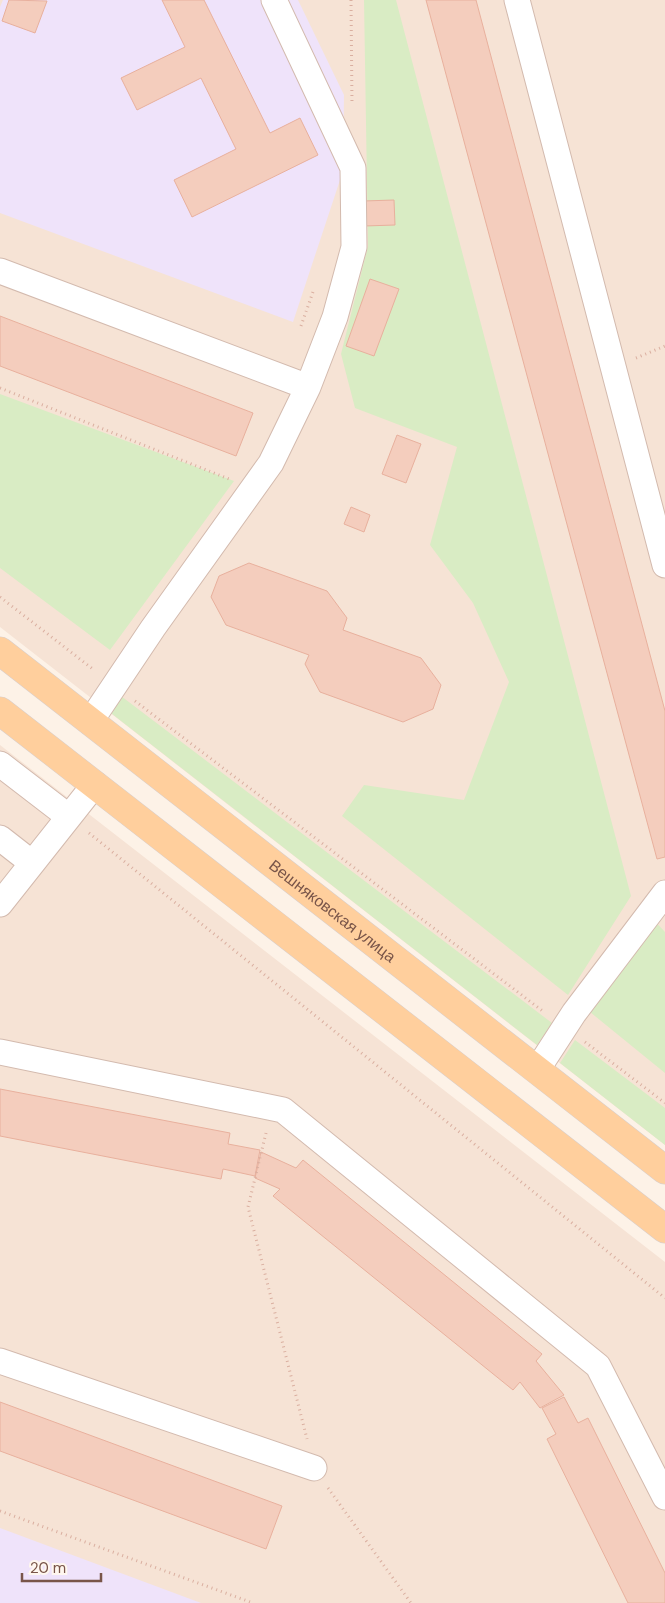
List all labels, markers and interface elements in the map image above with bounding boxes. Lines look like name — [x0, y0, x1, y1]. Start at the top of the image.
street label: Вешняковская улица — [265, 854, 401, 967]
scale bar — [22, 1550, 101, 1582]
text: 20 m — [30, 1558, 66, 1578]

